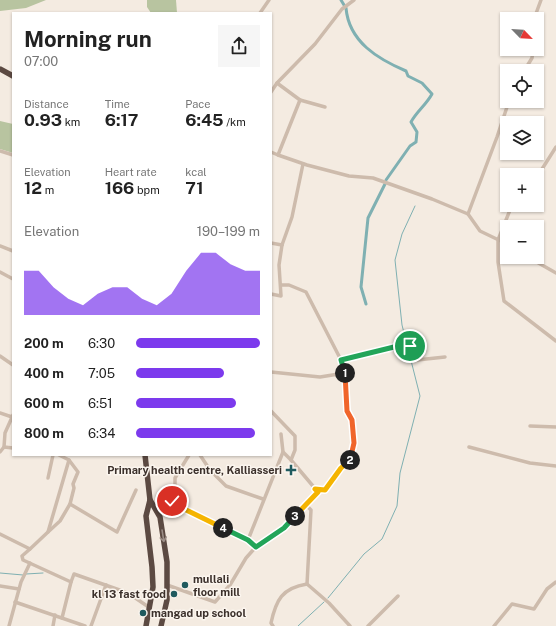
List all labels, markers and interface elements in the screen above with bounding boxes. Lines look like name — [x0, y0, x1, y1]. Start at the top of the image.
north arrow — [500, 12, 544, 56]
map controls — [500, 12, 544, 264]
button: share — [218, 25, 260, 67]
text: Morning run — [24, 26, 152, 52]
text: 07:00 — [24, 54, 58, 69]
button: locate — [500, 64, 544, 108]
text: Distance — [24, 98, 69, 110]
text: Time — [105, 98, 130, 110]
text: Pace — [185, 98, 210, 110]
text: 0.93 — [24, 110, 62, 130]
text: 6:17 — [105, 110, 138, 130]
text: 6:45 — [185, 110, 224, 130]
text: km — [62, 116, 80, 128]
text: /km — [224, 116, 246, 128]
button: layers — [500, 116, 544, 160]
text: Elevation — [24, 166, 71, 178]
text: Heart rate — [105, 166, 157, 178]
text: kcal — [185, 166, 207, 178]
button: + — [500, 168, 544, 212]
text: 12 — [24, 178, 42, 198]
text: 166 — [105, 178, 134, 198]
text: 71 — [185, 178, 203, 198]
text: m — [42, 184, 54, 196]
text: bpm — [134, 184, 160, 196]
button: − — [500, 220, 544, 264]
text: Elevation — [24, 224, 79, 239]
text: 190–199 m — [197, 224, 260, 239]
pin — [393, 329, 427, 363]
icon: arrive — [399, 335, 421, 357]
text: 200 m — [24, 336, 64, 351]
text: 6:30 — [88, 336, 115, 351]
pin: 1 — [335, 363, 355, 383]
text: 400 m — [24, 366, 64, 381]
text: 7:05 — [88, 366, 115, 381]
text: 1 — [343, 367, 347, 379]
text: 600 m — [24, 396, 64, 411]
text: 6:51 — [88, 396, 113, 411]
text: 800 m — [24, 426, 64, 441]
text: 6:34 — [88, 426, 115, 441]
pin: 2 — [340, 450, 360, 470]
text: 2 — [347, 454, 354, 466]
place label: Primary health centre, Kalliasseri — [107, 464, 282, 476]
marker: Primary health centre, Kalliasseri — [285, 464, 297, 476]
pin — [155, 484, 189, 518]
icon: check — [161, 490, 183, 512]
pin: 3 — [285, 506, 305, 526]
text: 3 — [291, 510, 299, 522]
pin: 4 — [213, 518, 233, 538]
text: 4 — [219, 522, 227, 534]
one-way arrow — [159, 529, 167, 542]
place label: mullali floor mill — [193, 573, 241, 598]
marker: mullali floor mill — [180, 580, 190, 590]
place label: kl 13 fast food — [92, 588, 166, 600]
marker: kl 13 fast food — [169, 589, 179, 599]
place label: mangad up school — [151, 607, 246, 619]
marker: mangad up school — [138, 608, 148, 618]

